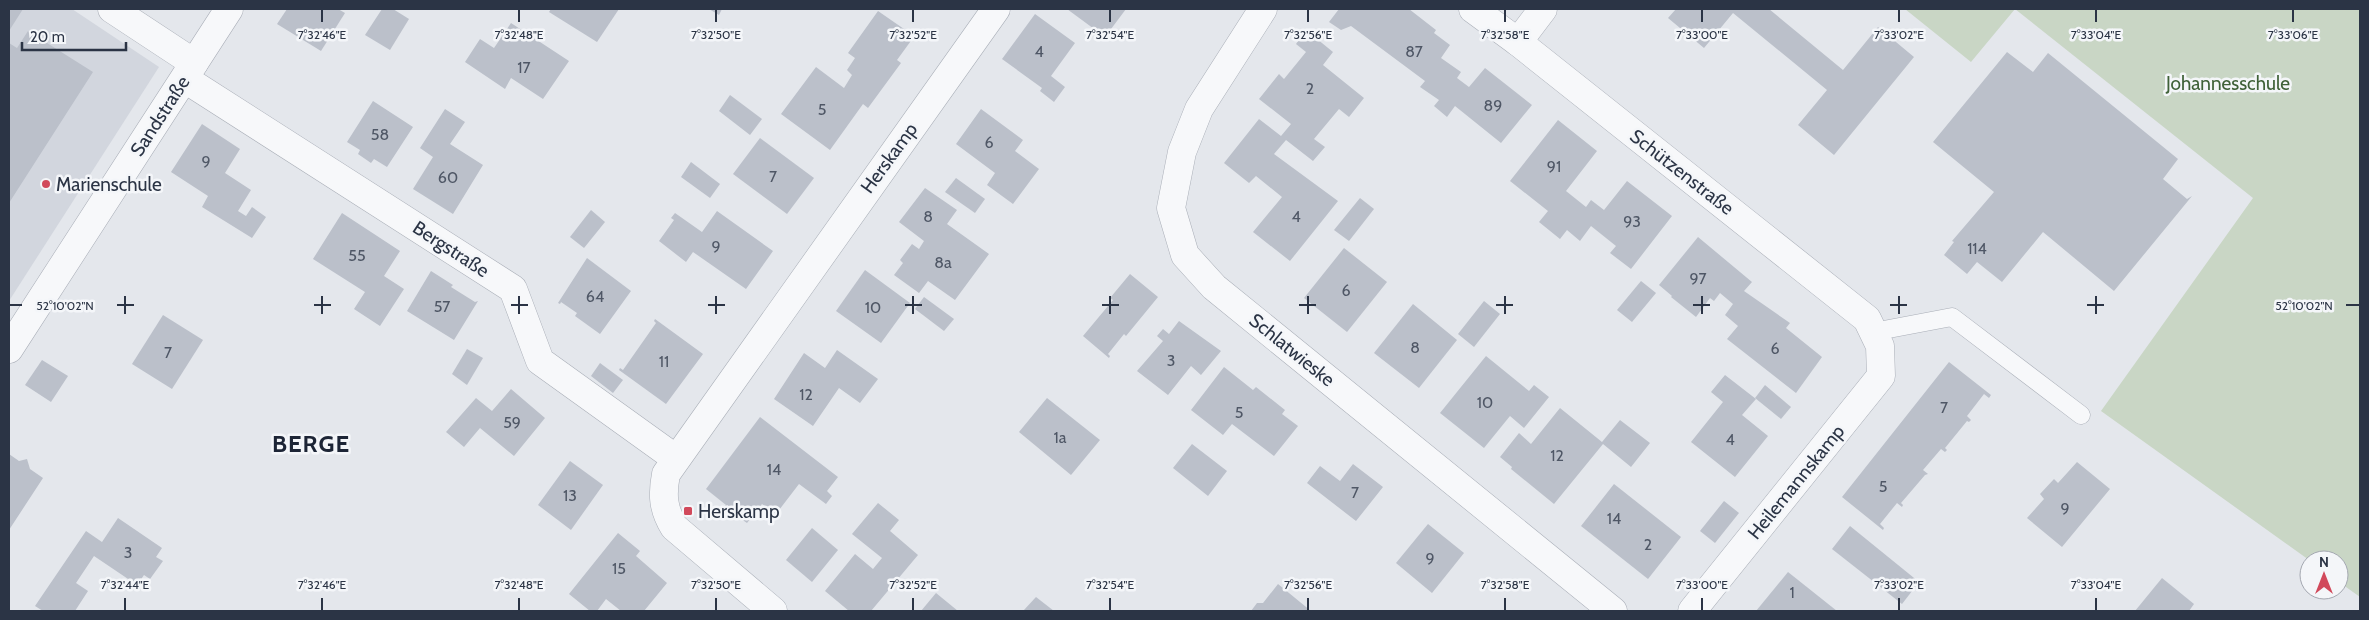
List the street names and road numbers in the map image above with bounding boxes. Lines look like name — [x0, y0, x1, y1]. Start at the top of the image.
street label: Sandstraße — [126, 71, 195, 161]
street label: Herskamp — [856, 118, 922, 198]
street label: Schützenstraße — [1626, 124, 1739, 220]
street label: Bergstraße — [409, 216, 494, 282]
street label: Schlatwieske — [1245, 309, 1339, 392]
street label: Heilemannskamp — [1743, 420, 1849, 544]

